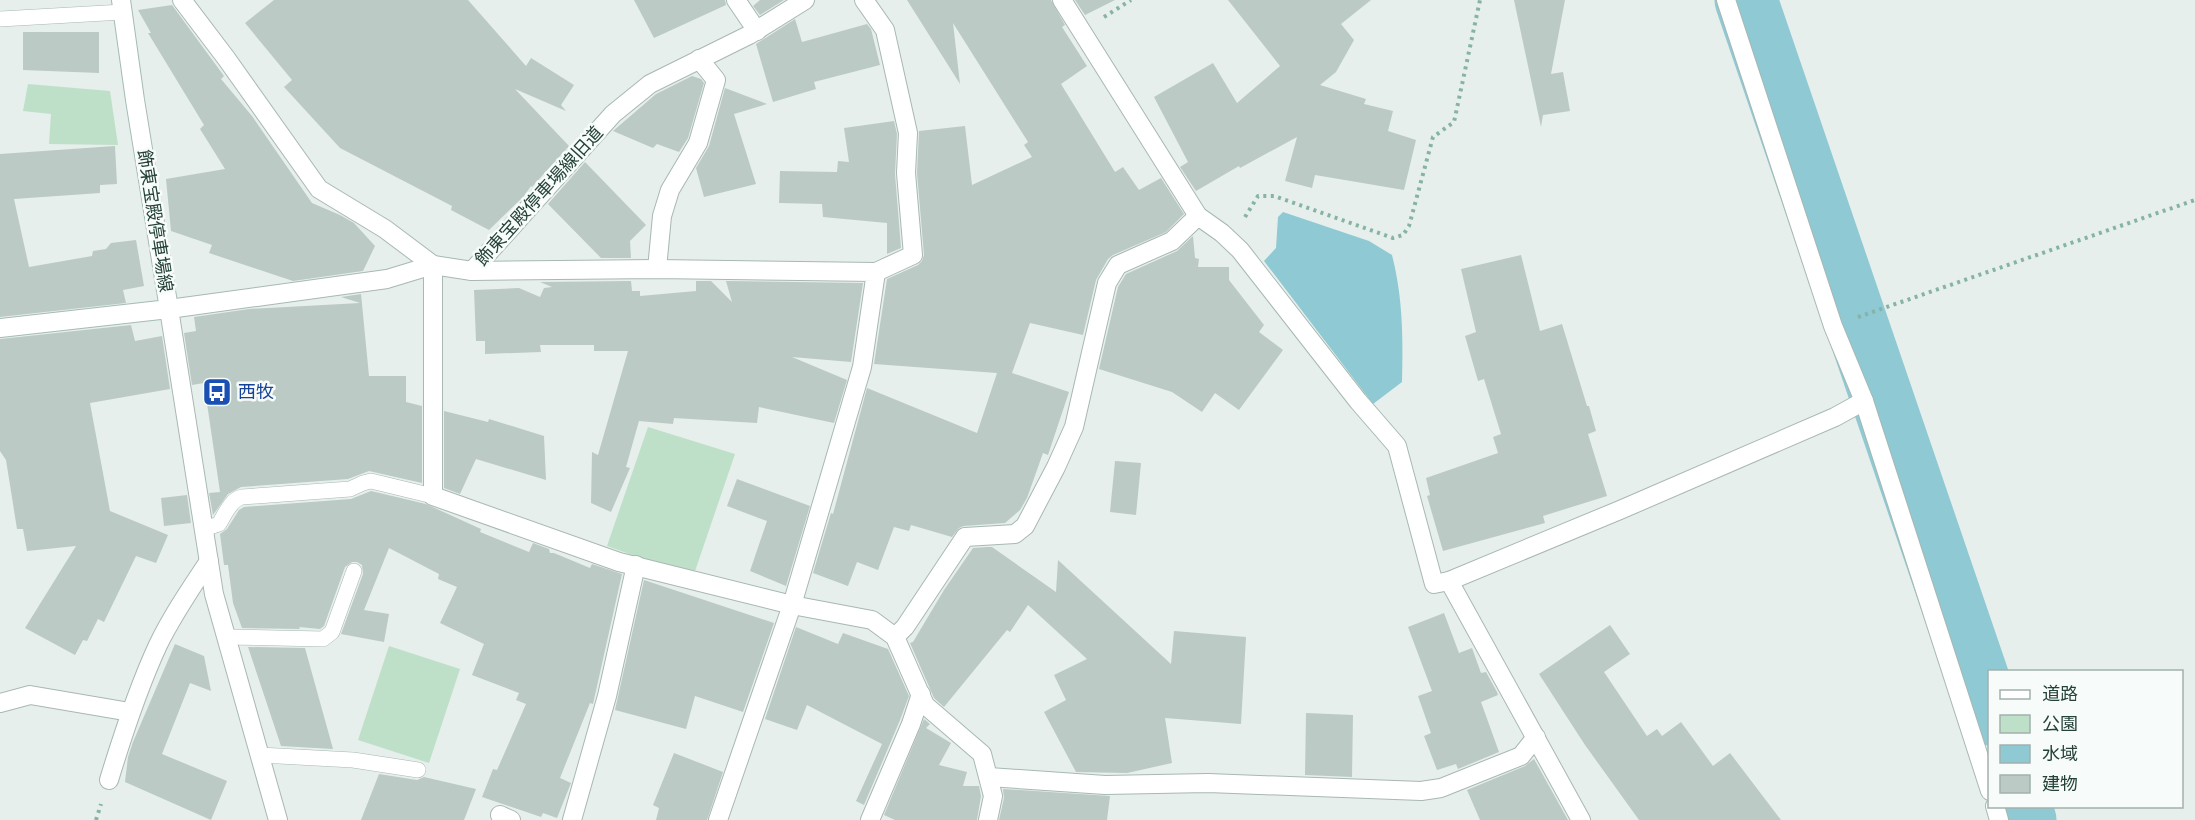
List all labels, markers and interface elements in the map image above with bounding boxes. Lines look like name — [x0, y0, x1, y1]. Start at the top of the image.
street label: 飾東宝殿停車場線旧道 — [471, 122, 607, 270]
street label: 飾東宝殿停車場線 — [134, 148, 176, 294]
bus stop icon: 西牧 — [201, 376, 233, 408]
place label: 西牧 — [238, 382, 274, 402]
legend — [1988, 670, 2183, 808]
text: 道路 — [2042, 684, 2078, 704]
text: 公園 — [2042, 714, 2078, 734]
text: 水域 — [2042, 744, 2078, 764]
text: 建物 — [2042, 774, 2078, 794]

